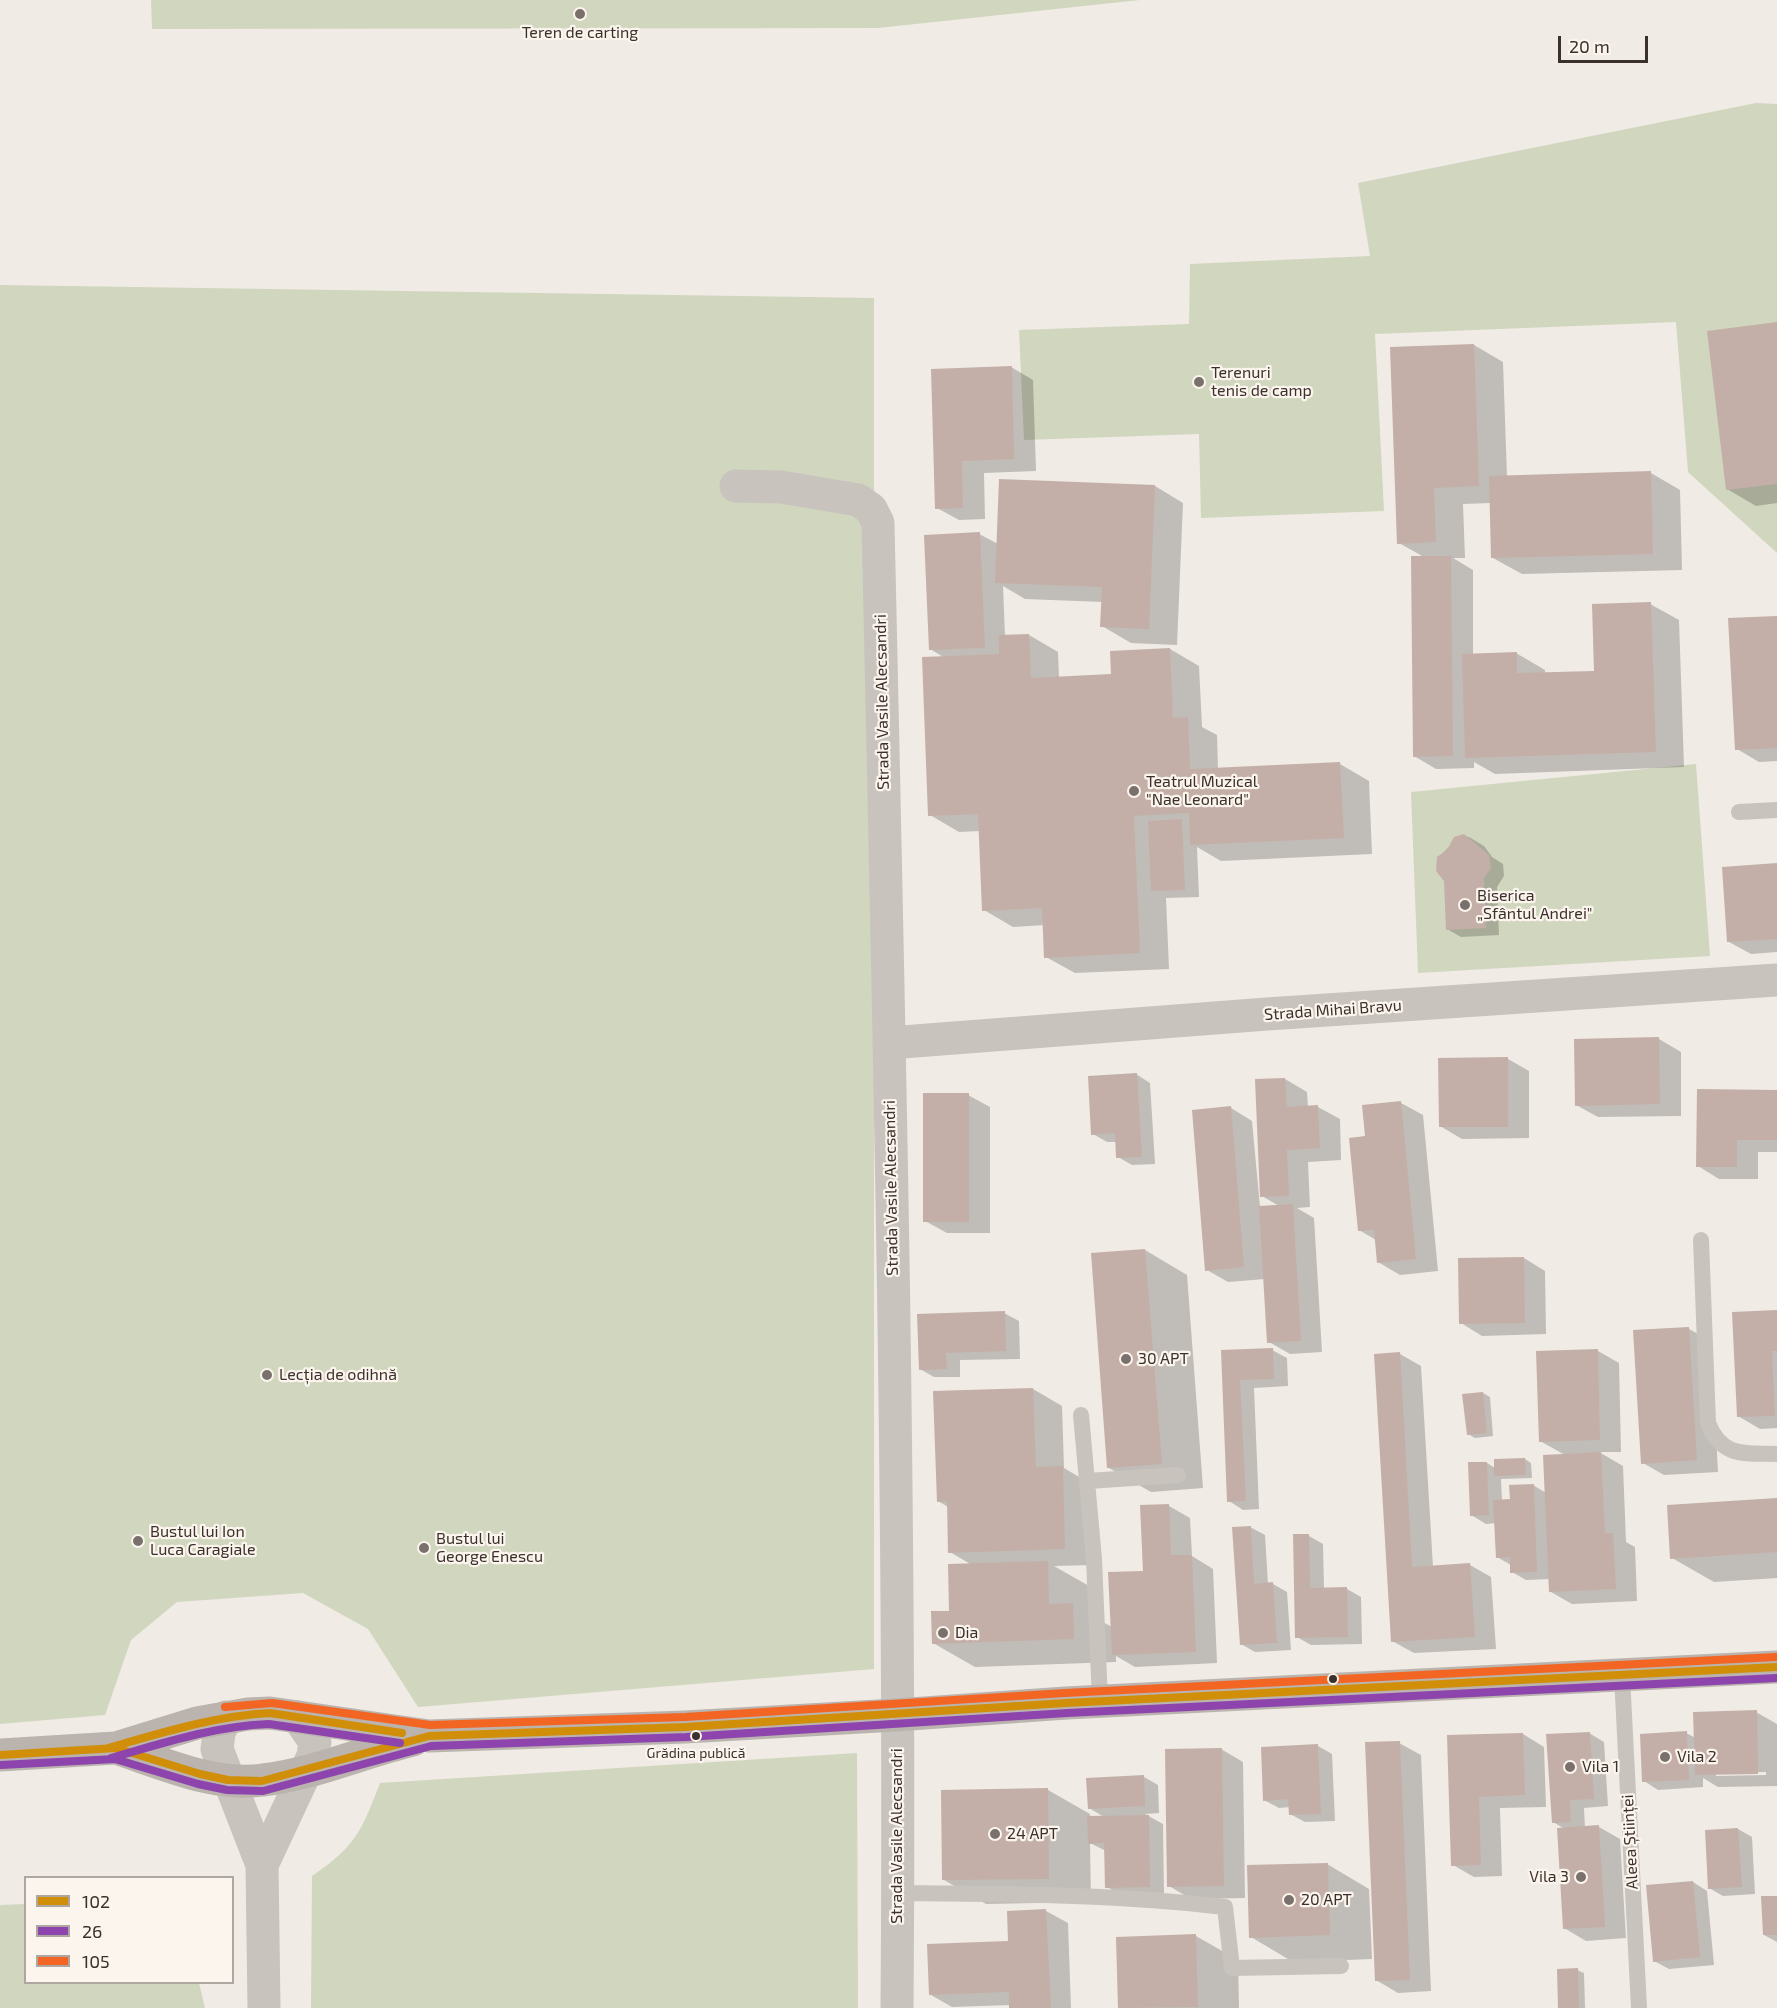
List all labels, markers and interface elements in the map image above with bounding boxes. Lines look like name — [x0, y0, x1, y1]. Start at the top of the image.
marker: Teren de carting — [573, 7, 587, 21]
place label: Teren de carting — [522, 23, 638, 43]
scale bar — [1561, 24, 1651, 62]
text: 20 m — [1569, 35, 1610, 57]
place label: Terenuri tenis de camp — [1211, 363, 1312, 401]
marker: Terenuri tenis de camp — [1192, 375, 1206, 389]
street label: Strada Vasile Alecsandri — [871, 614, 893, 790]
place label: Teatrul Muzical "Nae Leonard" — [1146, 772, 1257, 810]
marker: Teatrul Muzical "Nae Leonard" — [1127, 784, 1141, 798]
place label: Biserica „Sfântul Andrei" — [1477, 886, 1593, 924]
marker: Biserica „Sfântul Andrei" — [1458, 898, 1472, 912]
street label: Strada Mihai Bravu — [1263, 996, 1403, 1024]
street label: Strada Vasile Alecsandri — [880, 1100, 902, 1276]
place label: 30 APT — [1138, 1349, 1189, 1369]
marker: 30 APT — [1119, 1352, 1133, 1366]
place label: Lecția de odihnă — [279, 1365, 397, 1385]
marker: Lecția de odihnă — [260, 1368, 274, 1382]
place label: Bustul lui Ion Luca Caragiale — [150, 1522, 256, 1560]
place label: Bustul lui George Enescu — [436, 1529, 543, 1567]
marker: Bustul lui Ion Luca Caragiale — [131, 1534, 145, 1548]
marker: Bustul lui George Enescu — [417, 1541, 431, 1555]
place label: Dia — [955, 1623, 978, 1643]
marker: Dia — [936, 1626, 950, 1640]
unlabelled marker — [1327, 1673, 1339, 1685]
marker: Grădina publică — [690, 1730, 702, 1742]
place label: Grădina publică — [647, 1745, 745, 1761]
place label: Vila 2 — [1677, 1747, 1717, 1767]
street label: Strada Vasile Alecsandri — [887, 1748, 907, 1924]
marker: Vila 2 — [1658, 1750, 1672, 1764]
place label: Vila 1 — [1582, 1757, 1619, 1777]
marker: Vila 1 — [1563, 1760, 1577, 1774]
street label: Aleea Științei — [1618, 1794, 1642, 1890]
place label: 24 APT — [1007, 1824, 1058, 1844]
marker: 24 APT — [988, 1827, 1002, 1841]
place label: Vila 3 — [1529, 1867, 1569, 1887]
marker: Vila 3 — [1574, 1870, 1588, 1884]
legend — [24, 1876, 234, 1984]
text: 102 — [82, 1890, 110, 1912]
place label: 20 APT — [1301, 1890, 1352, 1910]
marker: 20 APT — [1282, 1893, 1296, 1907]
text: 26 — [82, 1920, 102, 1942]
text: 105 — [82, 1950, 110, 1972]

